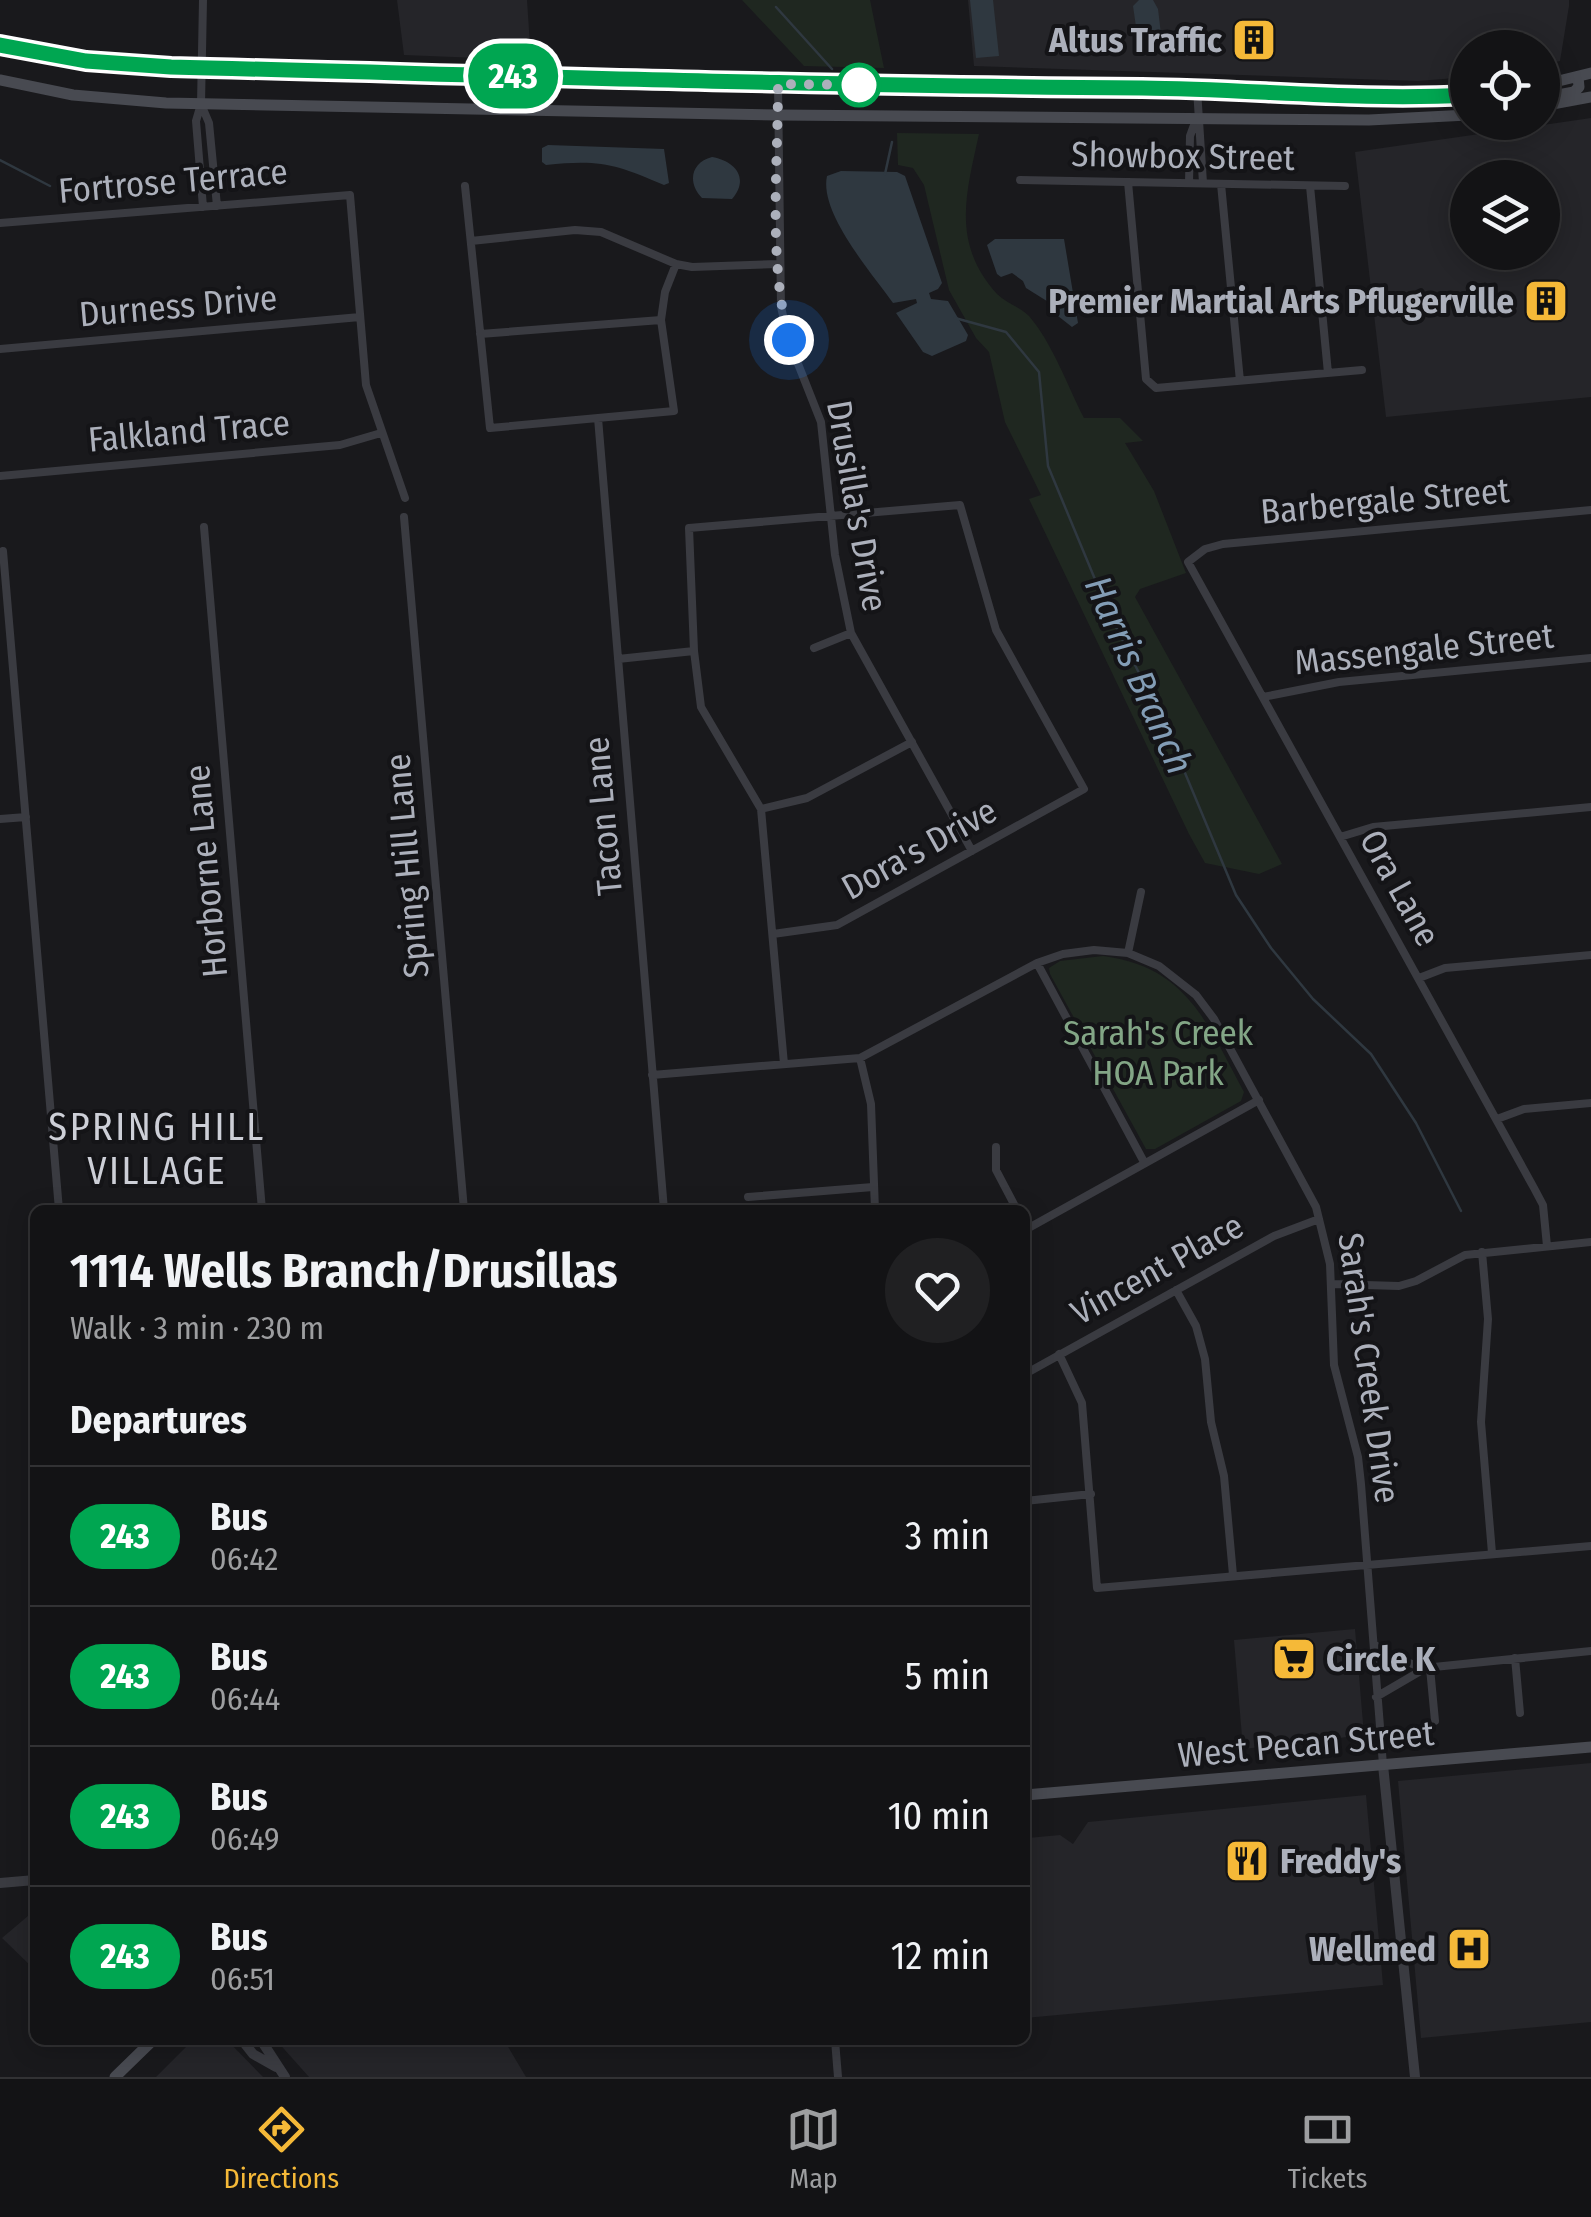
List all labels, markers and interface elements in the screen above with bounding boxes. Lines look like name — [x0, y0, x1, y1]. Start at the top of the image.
building icon: Altus Traffic — [1231, 17, 1277, 63]
place label: Altus Traffic — [1048, 19, 1223, 61]
map controls — [1450, 30, 1560, 270]
button: locate — [1450, 30, 1560, 140]
line badge: 243 — [456, 44, 570, 108]
text: 243 — [488, 55, 538, 97]
unlabelled marker — [838, 64, 880, 106]
street label: Showbox Street — [1071, 133, 1296, 179]
street label: Fortrose Terrace — [57, 150, 289, 212]
button: layers — [1450, 160, 1560, 270]
street label: Durness Drive — [77, 276, 279, 336]
building icon: Premier Martial Arts Pflugerville — [1523, 278, 1569, 324]
place label: Premier Martial Arts Pflugerville — [1048, 280, 1514, 322]
your location — [764, 315, 814, 365]
street label: Drusilla's Drive — [818, 397, 896, 615]
street label: Falkland Trace — [86, 401, 292, 461]
street label: Barbergale Street — [1259, 469, 1512, 533]
water label: Harris Branch — [1075, 569, 1203, 781]
street label: Massengale Street — [1292, 614, 1556, 683]
street label: Tacon Lane — [575, 735, 631, 897]
street label: Spring Hill Lane — [376, 752, 438, 980]
street label: Horborne Lane — [176, 763, 236, 979]
street label: Dora's Drive — [834, 789, 1004, 909]
street label: Ora Lane — [1351, 822, 1449, 954]
park label: Sarah's Creek HOA Park — [1063, 1012, 1254, 1094]
district label: SPRING HILL VILLAGE — [48, 1104, 266, 1194]
street label: Vincent Place — [1063, 1204, 1251, 1334]
street label: Sarah's Creek Drive — [1329, 1230, 1409, 1506]
button: heart — [885, 1238, 990, 1343]
text: 1114 Wells Branch/Drusillas — [70, 1242, 618, 1300]
text: Walk · 3 min · 230 m — [70, 1309, 324, 1347]
text: Departures — [70, 1397, 247, 1443]
text: Bus — [210, 1494, 268, 1540]
text: 3 min — [905, 1513, 990, 1559]
text: 243 — [100, 1515, 150, 1557]
text: 06:42 — [210, 1540, 278, 1578]
text: Bus — [210, 1634, 268, 1680]
supermarket icon: Circle K — [1271, 1636, 1317, 1682]
place label: Circle K — [1326, 1638, 1436, 1680]
text: 5 min — [905, 1653, 990, 1699]
text: 243 — [100, 1655, 150, 1697]
text: 06:44 — [210, 1680, 280, 1718]
street label: West Pecan Street — [1176, 1712, 1436, 1776]
text: Bus — [210, 1774, 268, 1820]
text: 10 min — [888, 1793, 990, 1839]
text: 243 — [100, 1795, 150, 1837]
text: 06:49 — [210, 1820, 280, 1858]
restaurant icon: Freddy's — [1224, 1838, 1270, 1884]
place label: Freddy's — [1280, 1840, 1401, 1882]
text: Bus — [210, 1914, 268, 1960]
hospital icon: Wellmed — [1446, 1926, 1492, 1972]
place label: Wellmed — [1309, 1928, 1436, 1970]
text: 12 min — [891, 1933, 990, 1979]
text: 243 — [100, 1935, 150, 1977]
text: 06:51 — [210, 1960, 275, 1998]
tab: Directions — [223, 2102, 339, 2195]
tab: Map — [786, 2102, 841, 2195]
tab: Tickets — [1288, 2102, 1368, 2195]

